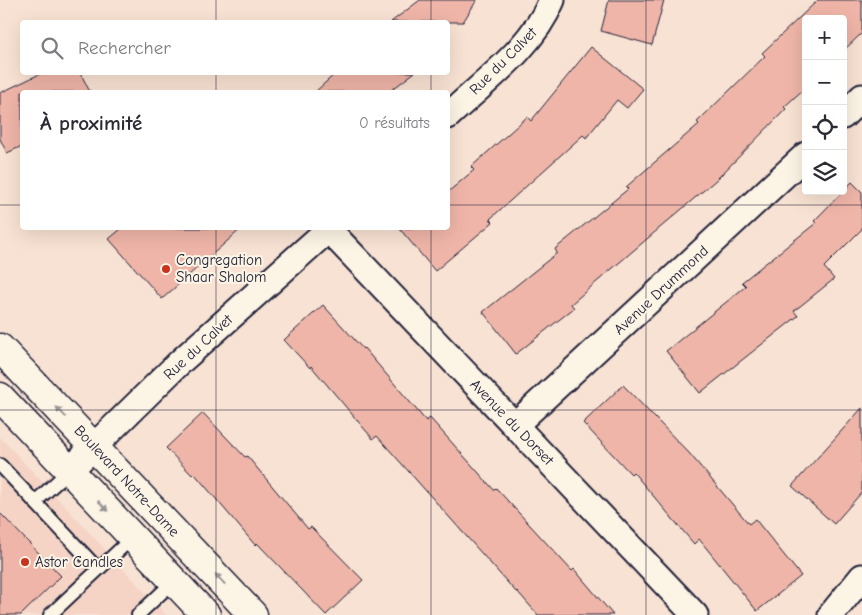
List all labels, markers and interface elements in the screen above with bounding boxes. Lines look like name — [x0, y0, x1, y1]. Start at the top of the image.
map controls — [802, 15, 847, 195]
button: + — [802, 15, 847, 60]
search box — [20, 20, 450, 75]
street label: Rue du Calvet — [466, 23, 541, 98]
icon: search — [38, 34, 66, 62]
text: Rechercher — [78, 37, 171, 59]
button: − — [802, 60, 847, 105]
button: locate — [802, 105, 847, 150]
text: À proximité — [40, 111, 142, 135]
text: 0 résultats — [359, 114, 430, 132]
button: layers — [802, 150, 847, 195]
street label: Avenue Drummond — [610, 242, 712, 338]
place label: Congregation Shaar Shalom — [176, 251, 266, 286]
marker: Congregation Shaar Shalom — [160, 263, 172, 275]
street label: Rue du Calvet — [160, 310, 237, 384]
street label: Avenue du Dorset — [466, 375, 558, 469]
one-way arrow — [55, 406, 67, 418]
street label: Boulevard Notre-Dame — [71, 421, 184, 541]
one-way arrow — [97, 499, 109, 511]
place label: Astor Candles — [35, 553, 123, 571]
marker: Astor Candles — [19, 556, 31, 568]
one-way arrow — [214, 574, 226, 586]

